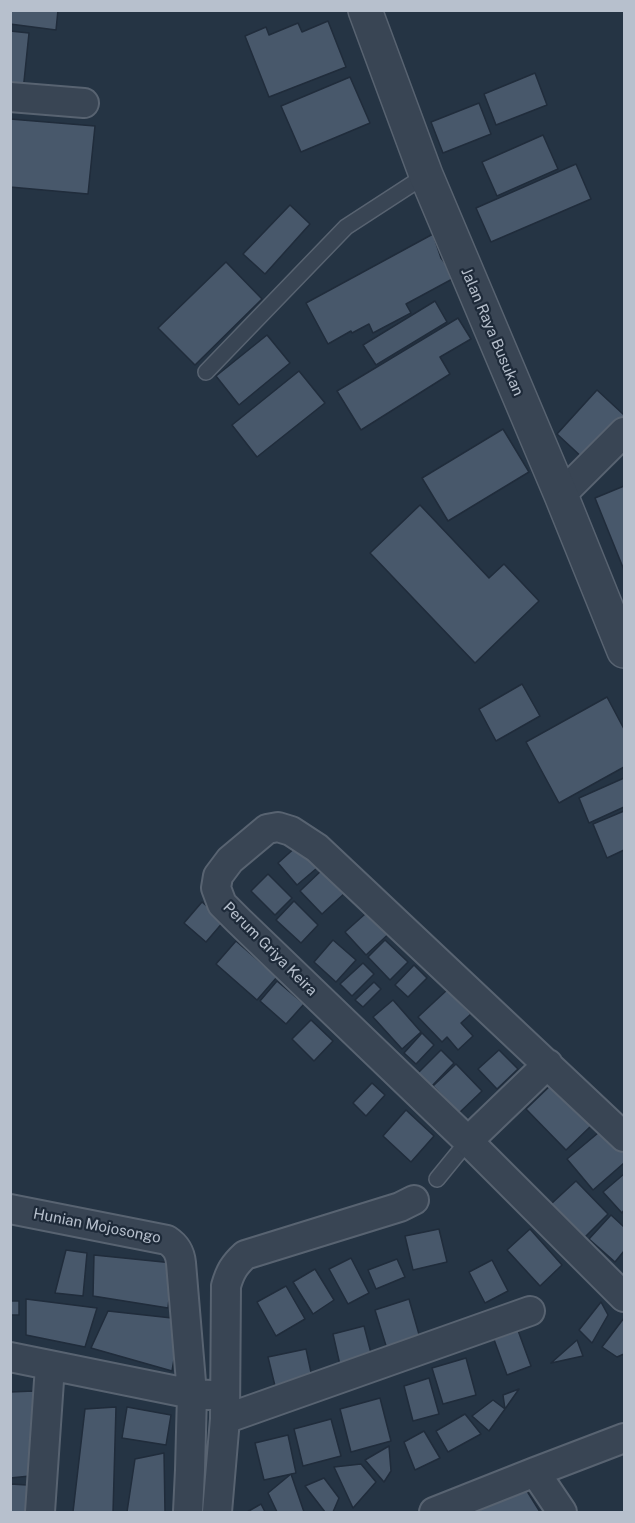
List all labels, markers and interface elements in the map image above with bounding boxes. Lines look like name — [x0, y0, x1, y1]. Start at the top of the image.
street label: Jalan Raya Busukan — [457, 265, 527, 399]
street label: Perum Griya Keira — [219, 898, 321, 1000]
street label: Hunian Mojosongo — [32, 1205, 162, 1247]

